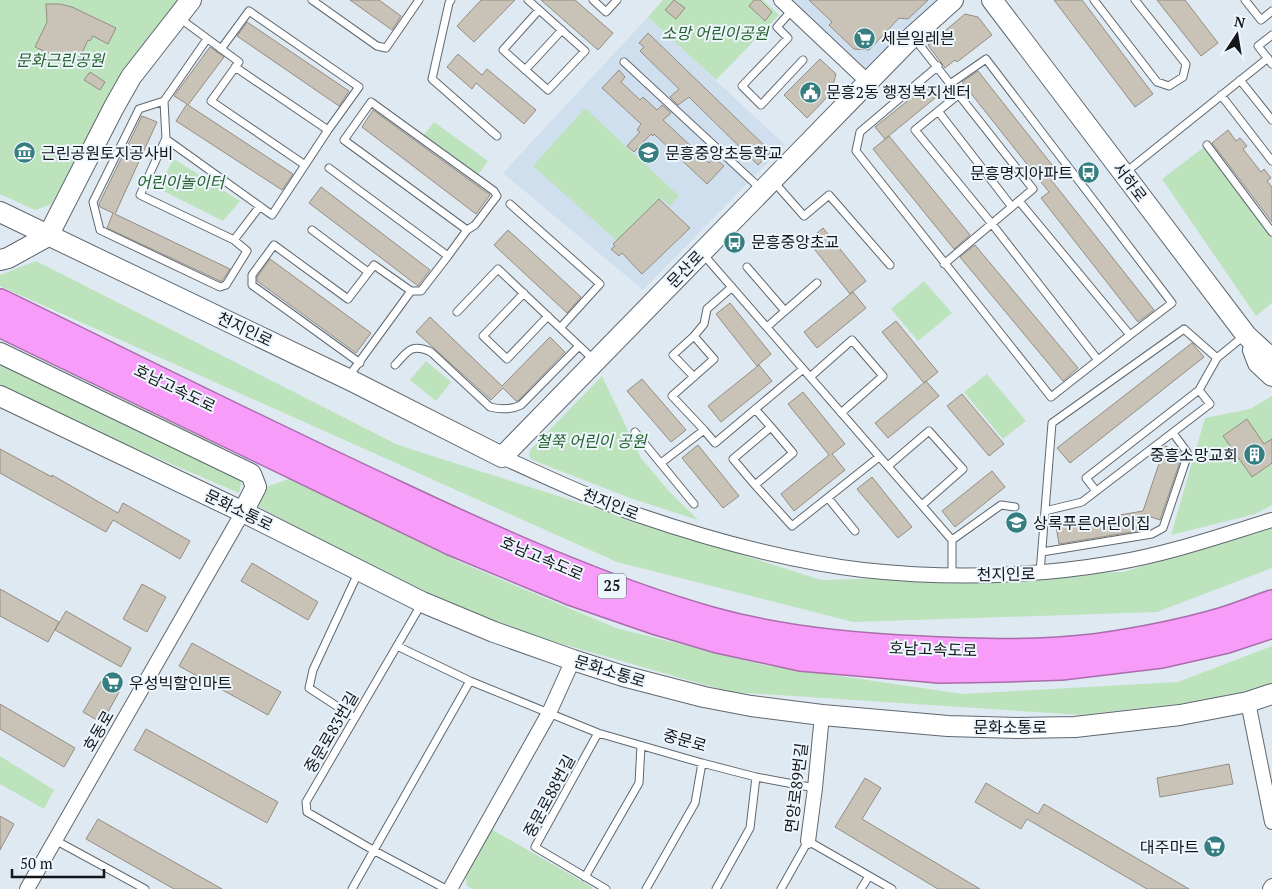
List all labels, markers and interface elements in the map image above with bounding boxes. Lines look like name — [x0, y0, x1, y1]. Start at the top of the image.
north arrow — [1212, 10, 1262, 60]
text: N — [1233, 11, 1247, 32]
park label: 소망 어린이공원 — [662, 22, 770, 44]
supermarket icon: 세븐일레븐 — [853, 26, 877, 50]
place label: 세븐일레븐 — [881, 27, 955, 49]
park label: 문화근린공원 — [16, 49, 105, 71]
public building icon: 문흥2동 행정복지센터 — [798, 80, 822, 104]
place label: 문흥2동 행정복지센터 — [826, 81, 971, 103]
museum icon: 근린공원토지공사비 — [13, 141, 37, 165]
school or university icon: 문흥중앙초등학교 — [637, 141, 661, 165]
place label: 근린공원토지공사비 — [41, 142, 173, 164]
place label: 문흥중앙초등학교 — [665, 142, 783, 164]
street label: 서하로 — [1108, 158, 1152, 206]
bus stop icon: 문흥명지아파트 — [1077, 161, 1101, 185]
place label: 문흥명지아파트 — [970, 162, 1073, 184]
park label: 어린이놀이터 — [136, 171, 226, 193]
bus stop icon: 문흥중앙초교 — [723, 230, 747, 254]
place label: 문흥중앙초교 — [751, 231, 839, 253]
street label: 문산로 — [662, 245, 708, 293]
street label: 천지인로 — [214, 307, 277, 352]
street label: 호남고속도로 — [130, 359, 220, 417]
park label: 철쭉 어린이 공원 — [536, 430, 648, 452]
building icon: 중흥소망교회 — [1242, 443, 1266, 467]
place label: 중흥소망교회 — [1150, 444, 1238, 466]
street label: 천지인로 — [580, 483, 643, 525]
street label: 문화소통로 — [201, 484, 277, 536]
school or university icon: 상록푸른어린이집 — [1005, 511, 1029, 535]
place label: 상록푸른어린이집 — [1033, 512, 1151, 534]
street label: 호남고속도로 — [497, 531, 587, 585]
street label: 천지인로 — [976, 562, 1036, 586]
road number: 25 — [598, 574, 626, 598]
street label: 호남고속도로 — [888, 636, 978, 662]
street label: 문화소통로 — [572, 650, 649, 692]
supermarket icon: 우성빅할인마트 — [101, 671, 125, 695]
place label: 우성빅할인마트 — [129, 672, 232, 694]
street label: 중문로83번길 — [299, 687, 363, 777]
street label: 호동로 — [77, 706, 119, 756]
street label: 문화소통로 — [973, 716, 1047, 738]
street label: 중문로 — [661, 723, 710, 757]
street label: 면앙로89번길 — [780, 742, 812, 834]
street label: 중문로88번길 — [518, 751, 580, 841]
supermarket icon: 대주마트 — [1203, 835, 1227, 859]
place label: 대주마트 — [1140, 836, 1199, 858]
scale bar — [12, 846, 105, 878]
text: 50 m — [20, 853, 53, 873]

